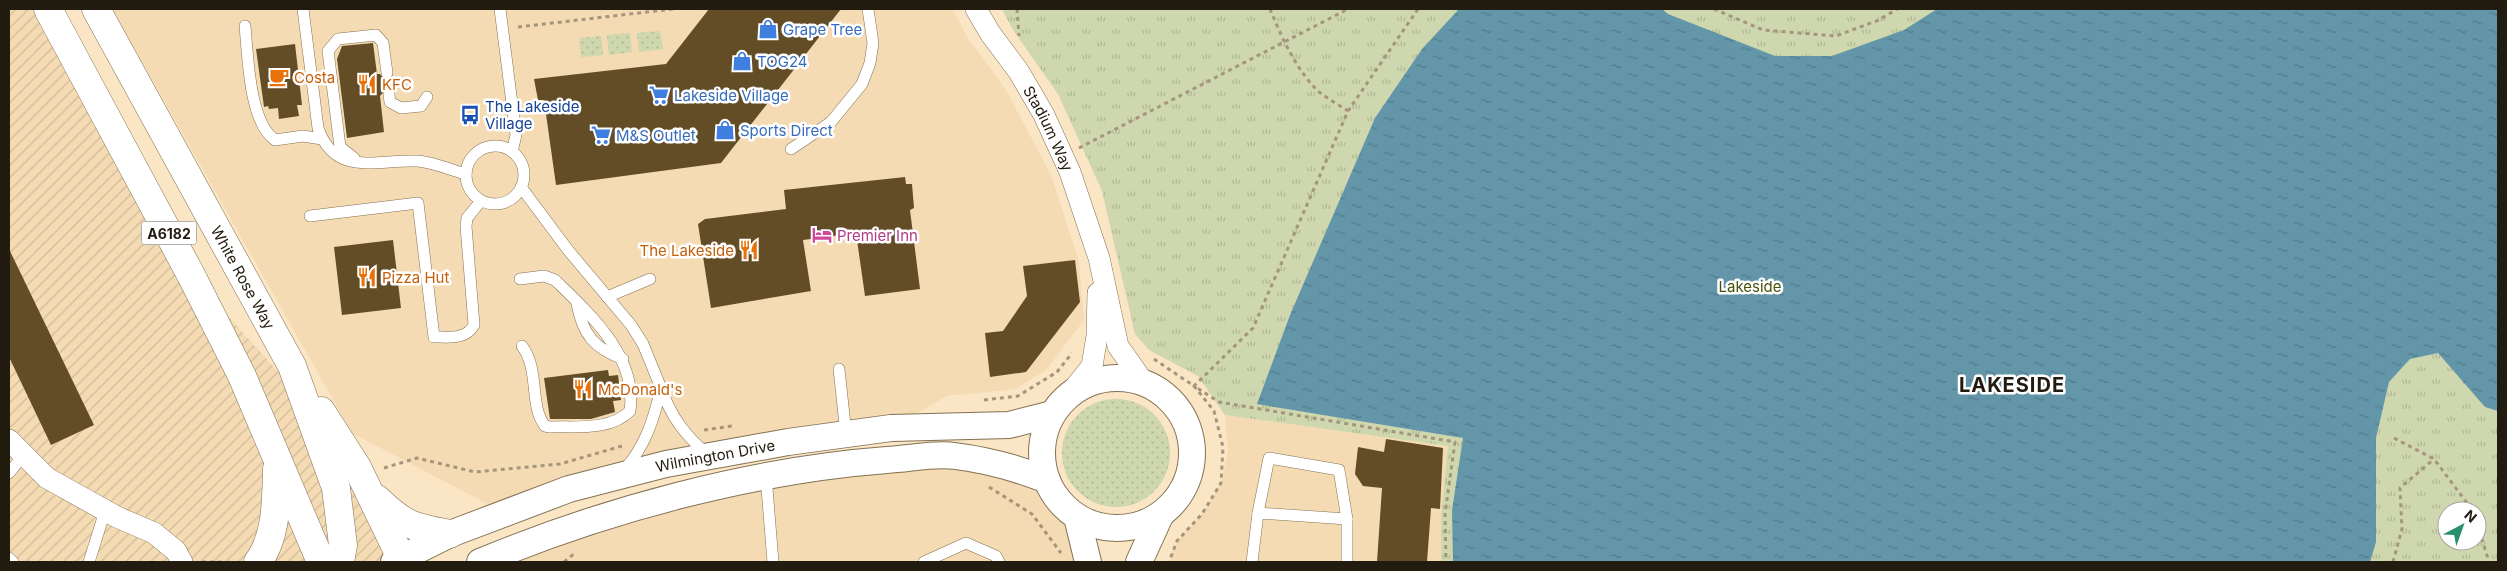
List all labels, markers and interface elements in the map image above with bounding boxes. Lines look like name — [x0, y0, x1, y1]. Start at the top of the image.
shop icon: Grape Tree — [757, 18, 779, 40]
place label: Grape Tree — [783, 20, 862, 39]
shop icon: TOG24 — [731, 50, 753, 72]
place label: TOG24 — [757, 52, 808, 71]
cafe icon: Costa — [268, 66, 290, 88]
place label: Costa — [294, 68, 335, 87]
restaurant icon: KFC — [356, 73, 378, 95]
place label: KFC — [382, 75, 412, 94]
street label: Stadium Way — [1019, 82, 1078, 174]
supermarket icon: Lakeside Village — [648, 84, 670, 106]
place label: Lakeside Village — [674, 86, 789, 105]
place label: The Lakeside Village — [485, 97, 580, 133]
bus stop icon: The Lakeside Village — [459, 104, 481, 126]
shop icon: Sports Direct — [714, 119, 736, 141]
place label: Sports Direct — [740, 121, 833, 140]
supermarket icon: M&S Outlet — [590, 124, 612, 146]
place label: M&S Outlet — [616, 126, 696, 145]
road number: A6182 — [142, 222, 196, 244]
street label: White Rose Way — [207, 222, 280, 333]
hotel icon: Premier Inn — [811, 224, 833, 246]
place label: Premier Inn — [837, 226, 918, 245]
restaurant icon: The Lakeside — [738, 239, 760, 261]
place label: The Lakeside — [639, 241, 734, 260]
restaurant icon: Pizza Hut — [356, 266, 378, 288]
place label: Pizza Hut — [382, 268, 449, 287]
park label: Lakeside — [1718, 277, 1782, 296]
district label: LAKESIDE — [1959, 373, 2065, 397]
restaurant icon: McDonald's — [572, 378, 594, 400]
place label: McDonald's — [598, 380, 683, 399]
street label: Wilmington Drive — [653, 435, 776, 476]
north arrow — [2437, 501, 2487, 551]
text: N — [2461, 506, 2480, 526]

